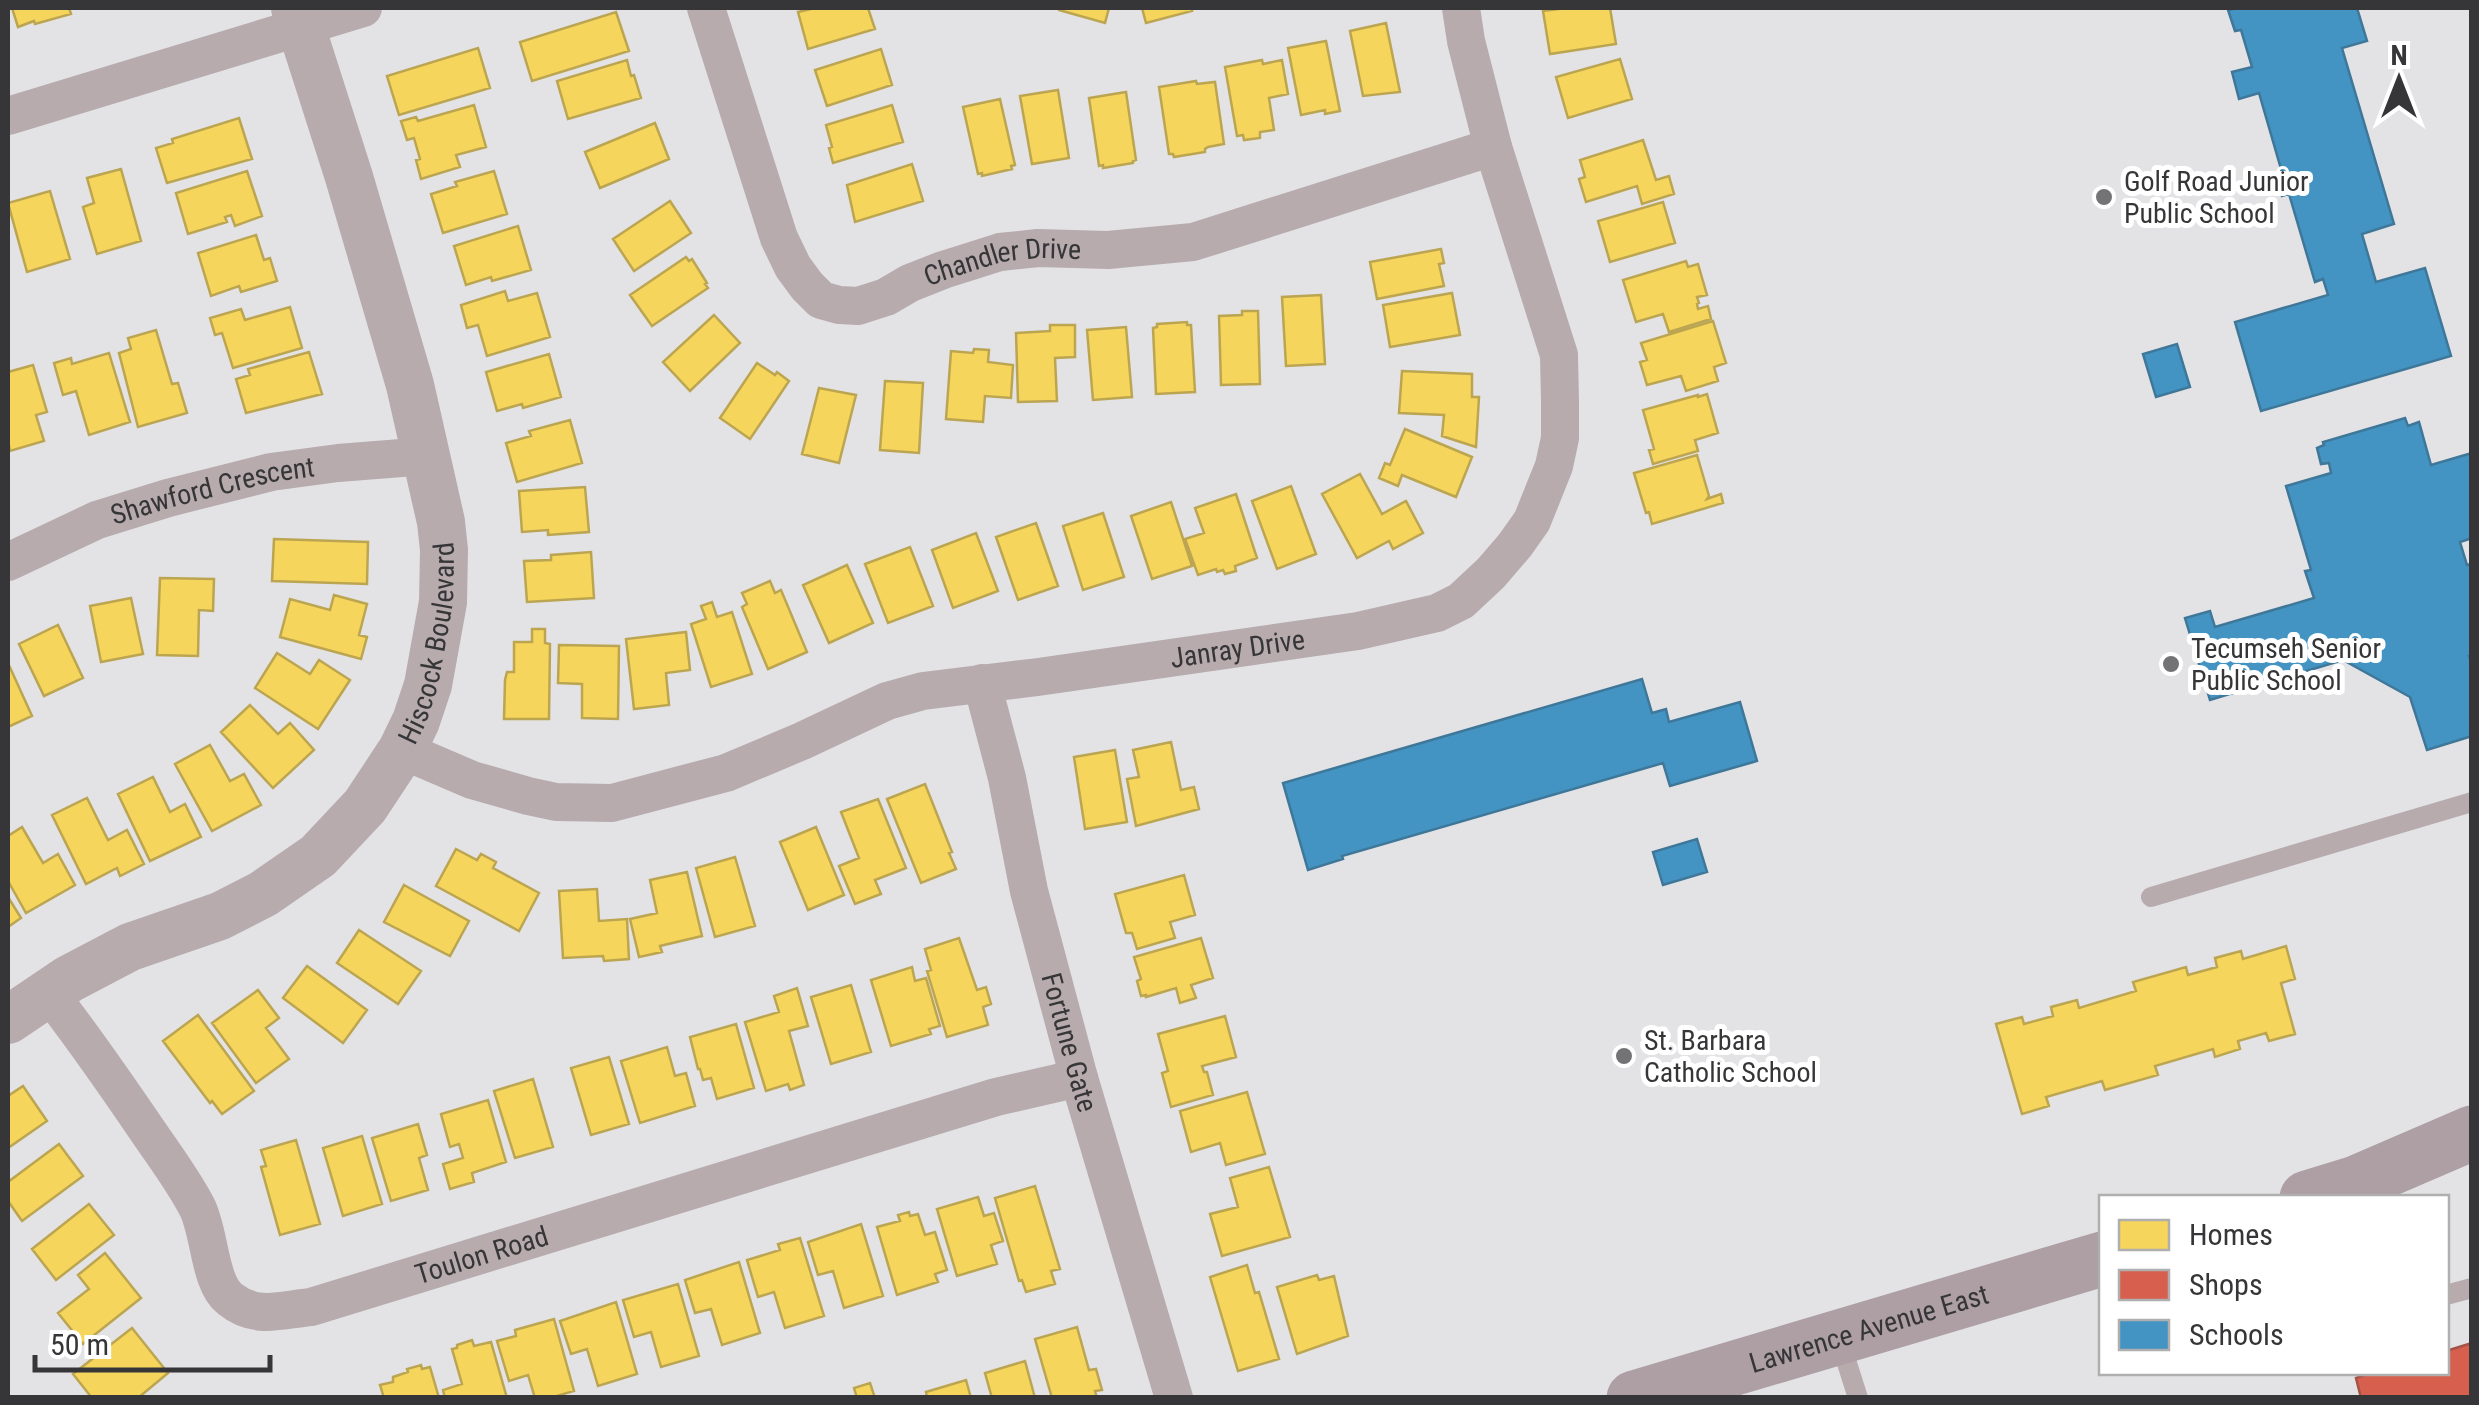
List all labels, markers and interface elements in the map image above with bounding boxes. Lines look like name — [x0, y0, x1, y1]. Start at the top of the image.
north arrow — [2349, 30, 2449, 130]
text: N — [2390, 39, 2408, 72]
place label: Golf Road Junior Public School — [2124, 165, 2309, 230]
marker: Golf Road Junior Public School — [2093, 186, 2115, 208]
street label: Chandler Drive — [919, 231, 1082, 293]
street label: Shawford Crescent — [106, 450, 316, 531]
street label: Hiscock Boulevard — [391, 541, 461, 749]
street label: Janray Drive — [1168, 622, 1307, 674]
place label: Tecumseh Senior Public School — [2191, 632, 2381, 697]
marker: Tecumseh Senior Public School — [2160, 653, 2182, 675]
street label: Fortune Gate — [1035, 969, 1105, 1116]
place label: St. Barbara Catholic School — [1644, 1024, 1817, 1089]
marker: St. Barbara Catholic School — [1613, 1045, 1635, 1067]
legend — [2099, 1195, 2449, 1375]
text: Homes — [2189, 1217, 2273, 1252]
street label: Toulon Road — [411, 1219, 552, 1291]
text: Shops — [2189, 1267, 2263, 1302]
street label: Lawrence Avenue East — [1745, 1277, 1992, 1379]
scale bar — [35, 1310, 270, 1372]
text: Schools — [2189, 1317, 2284, 1352]
text: 50 m — [50, 1327, 109, 1362]

